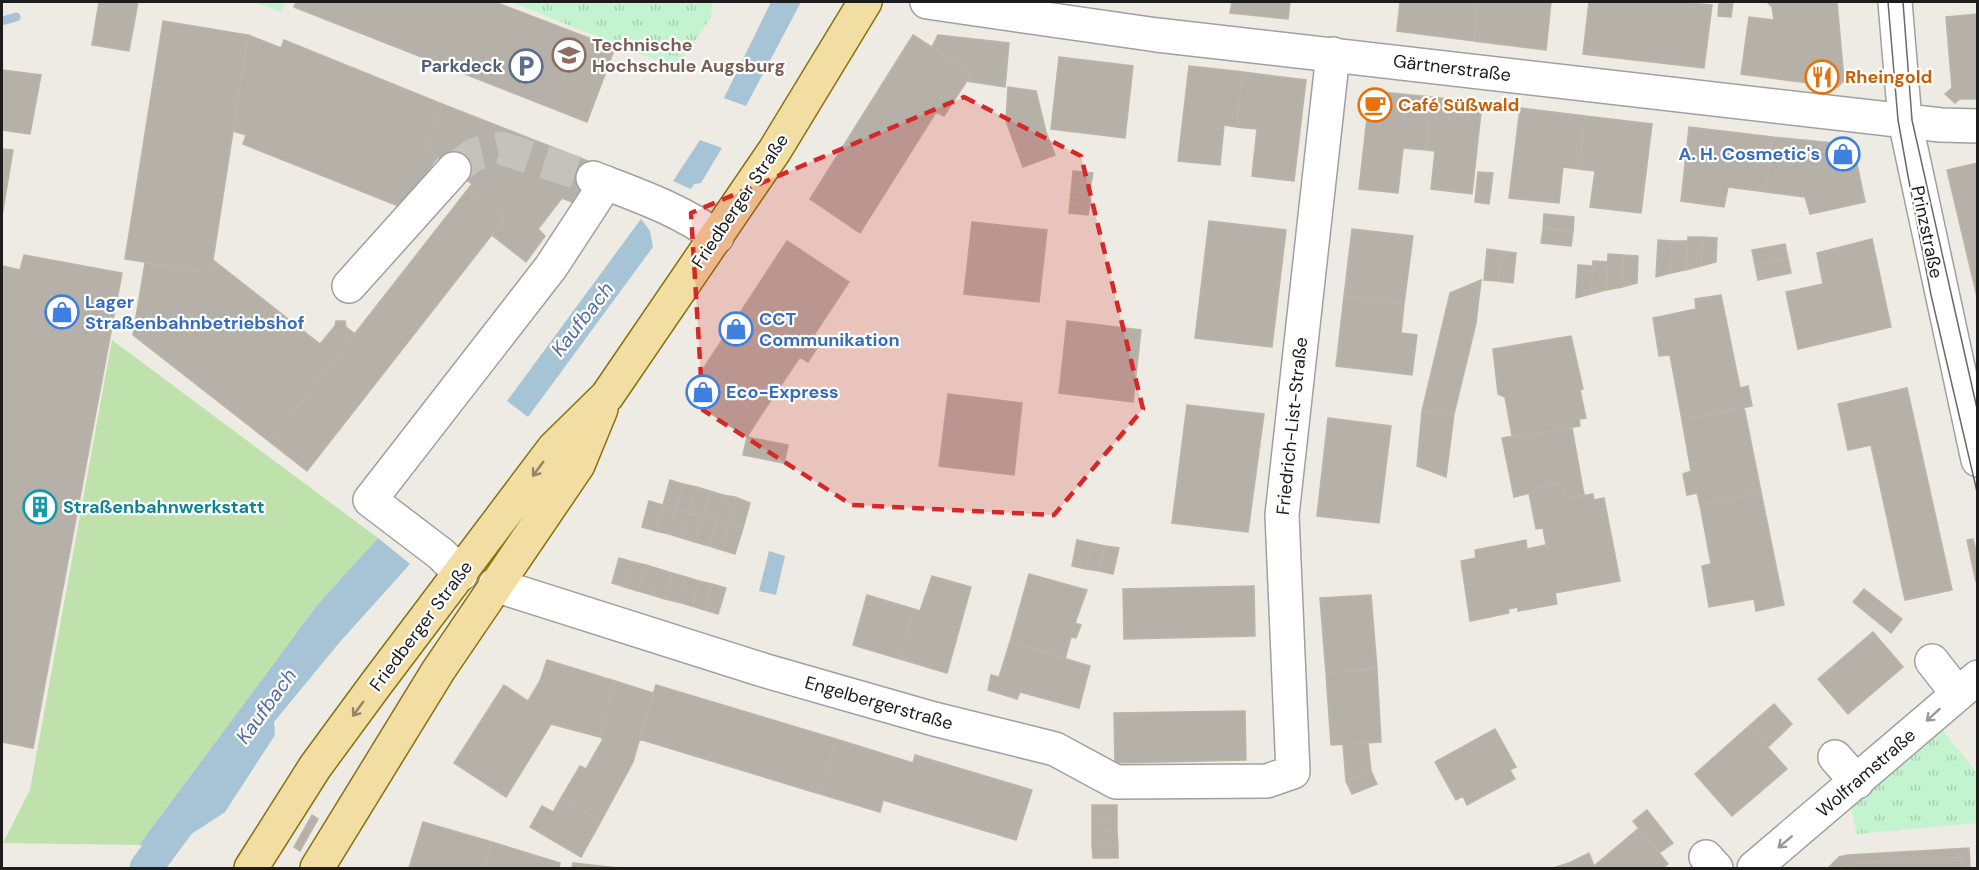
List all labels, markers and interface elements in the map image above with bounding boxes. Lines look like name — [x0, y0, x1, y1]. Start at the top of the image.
place label: Technische Hochschule Augsburg — [592, 33, 785, 78]
school or university icon: Technische Hochschule Augsburg — [551, 37, 587, 73]
parking icon: Parkdeck — [508, 48, 544, 84]
street label: Gärtnerstraße — [1392, 49, 1512, 87]
place label: Parkdeck — [421, 54, 504, 78]
restaurant icon: Rheingold — [1804, 59, 1840, 95]
place label: Rheingold — [1845, 65, 1932, 89]
cafe icon: Café Süßwald — [1357, 87, 1393, 123]
place label: Café Süßwald — [1398, 93, 1519, 117]
street label: Friedberger Straße — [686, 129, 794, 273]
shop icon: A. H. Cosmetic's — [1825, 136, 1861, 172]
place label: A. H. Cosmetic's — [1679, 142, 1820, 166]
street label: Prinzstraße — [1905, 184, 1949, 280]
water label: Kaufbach — [545, 277, 619, 361]
place label: Lager Straßenbahnbetriebshof — [85, 290, 304, 335]
shop icon: Lager Straßenbahnbetriebshof — [44, 294, 80, 330]
place label: CCT Communikation — [759, 307, 900, 352]
shop icon: CCT Communikation — [718, 311, 754, 347]
street label: Friedrich-List-Straße — [1271, 336, 1313, 516]
shop icon: Eco-Express — [685, 374, 721, 410]
place label: Eco-Express — [726, 380, 839, 404]
one-way arrow — [532, 461, 544, 477]
building icon: Straßenbahnwerkstatt — [22, 489, 58, 525]
place label: Straßenbahnwerkstatt — [63, 495, 265, 519]
street label: Friedberger Straße — [364, 556, 478, 696]
water label: Kaufbach — [230, 663, 302, 749]
street label: Engelbergerstraße — [802, 670, 956, 736]
one-way arrow — [352, 700, 364, 716]
one-way arrow — [1925, 708, 1940, 722]
street label: Wolframstraße — [1811, 723, 1921, 823]
one-way arrow — [1777, 836, 1793, 849]

